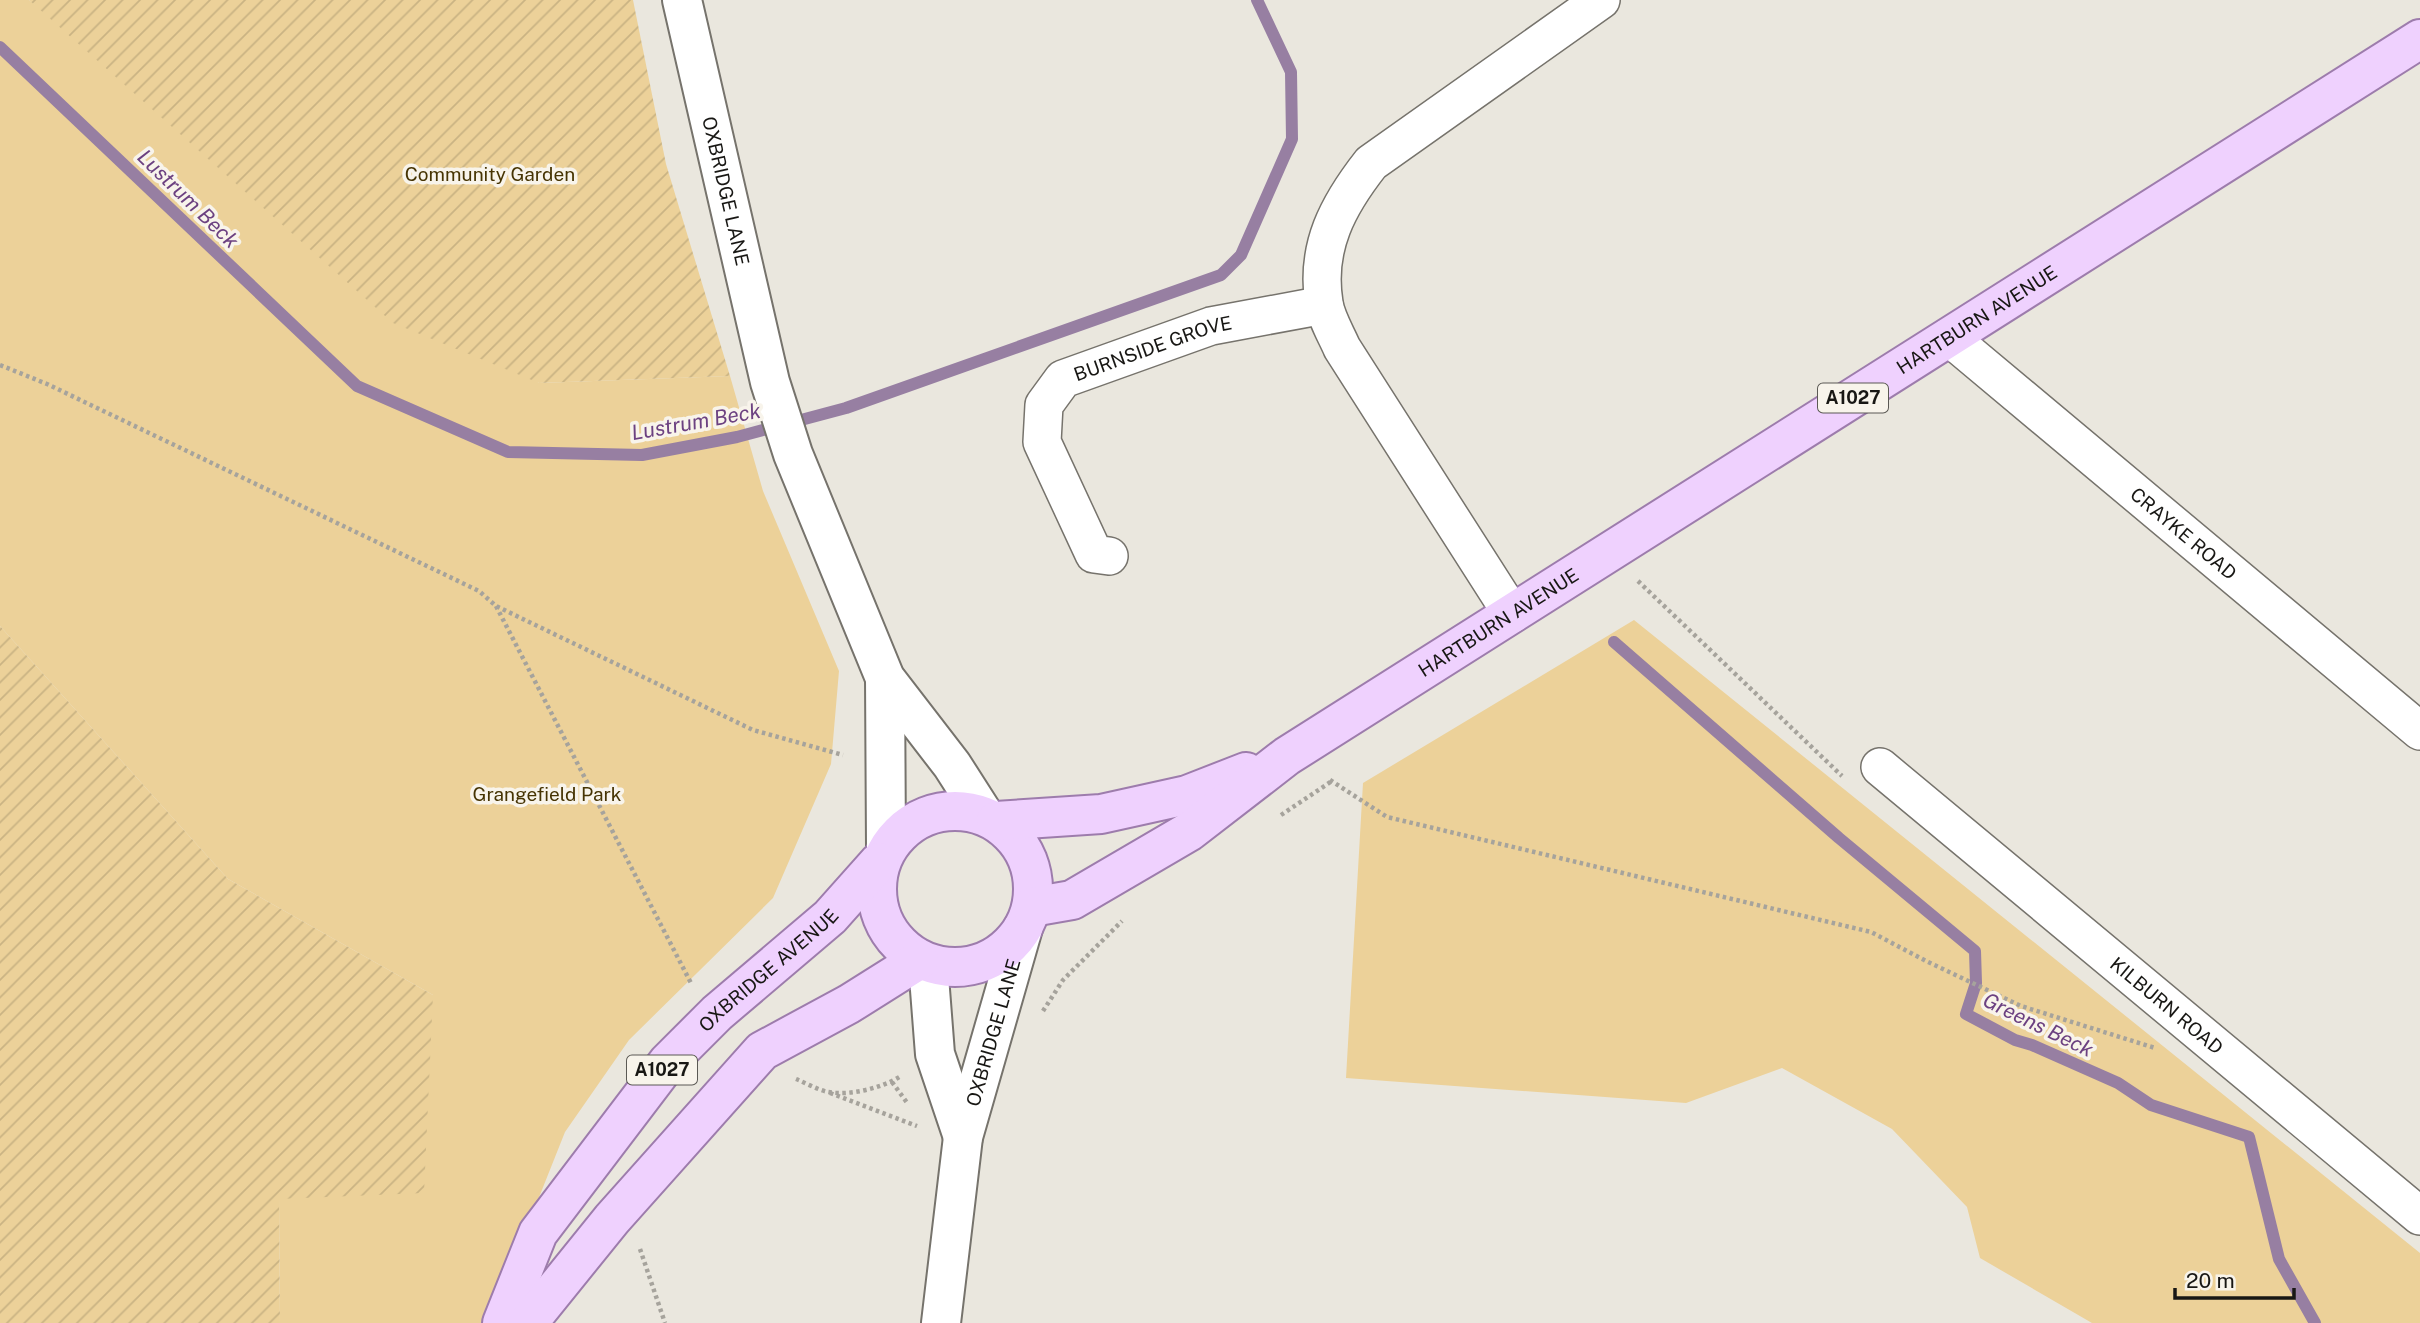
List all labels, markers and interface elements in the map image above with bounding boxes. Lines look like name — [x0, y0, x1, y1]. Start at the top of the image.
street label: OXBRIDGE LANE — [698, 114, 754, 268]
water label: Lustrum Beck — [133, 144, 245, 254]
park label: Community Garden — [405, 163, 575, 185]
street label: HARTBURN AVENUE — [1892, 261, 2061, 378]
street label: BURNSIDE GROVE — [1071, 311, 1233, 385]
road number: A1027 — [1818, 384, 1888, 412]
water label: Lustrum Beck — [629, 398, 763, 445]
street label: CRAYKE ROAD — [2126, 483, 2241, 584]
street label: HARTBURN AVENUE — [1414, 563, 1582, 681]
park label: Grangefield Park — [472, 783, 622, 805]
street label: OXBRIDGE AVENUE — [694, 904, 843, 1036]
street label: KILBURN ROAD — [2106, 952, 2228, 1059]
street label: OXBRIDGE LANE — [961, 956, 1025, 1109]
water label: Greens Beck — [1979, 987, 2098, 1062]
road number: A1027 — [627, 1056, 697, 1084]
scale bar — [2175, 1256, 2294, 1300]
text: 20 m — [2186, 1268, 2235, 1293]

